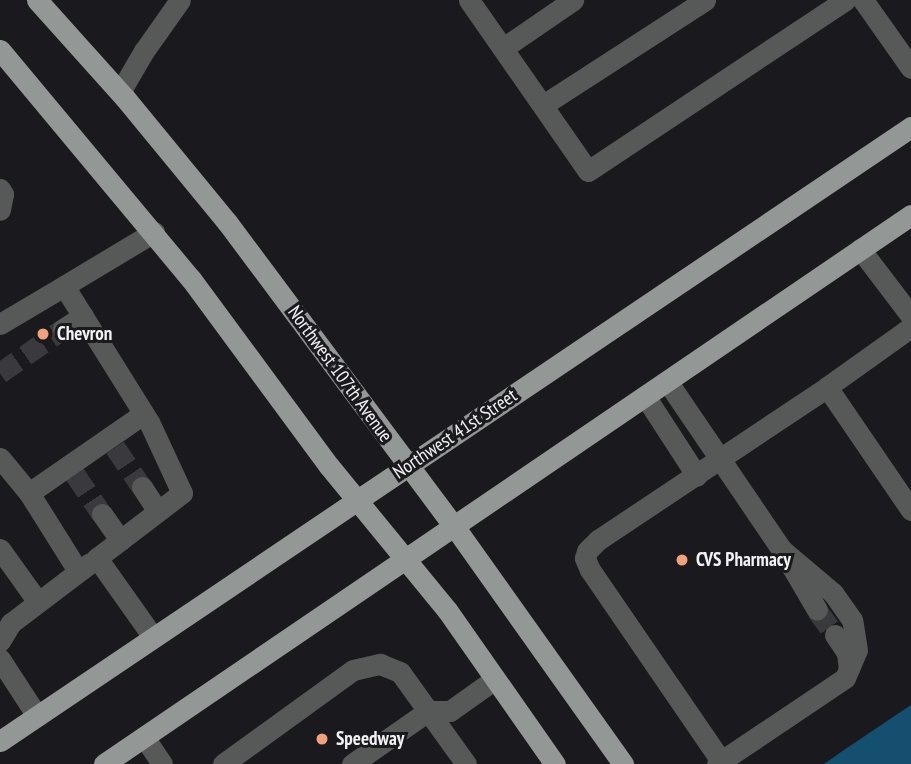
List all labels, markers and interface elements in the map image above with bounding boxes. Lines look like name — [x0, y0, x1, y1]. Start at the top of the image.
street label: Northwest 107th Avenue — [283, 301, 397, 447]
place label: Chevron — [57, 323, 112, 345]
marker: Chevron — [35, 326, 51, 342]
street label: Northwest 41st Street — [389, 384, 521, 484]
place label: CVS Pharmacy — [696, 549, 791, 571]
marker: CVS Pharmacy — [674, 552, 690, 568]
place label: Speedway — [336, 728, 404, 750]
marker: Speedway — [314, 731, 330, 747]

